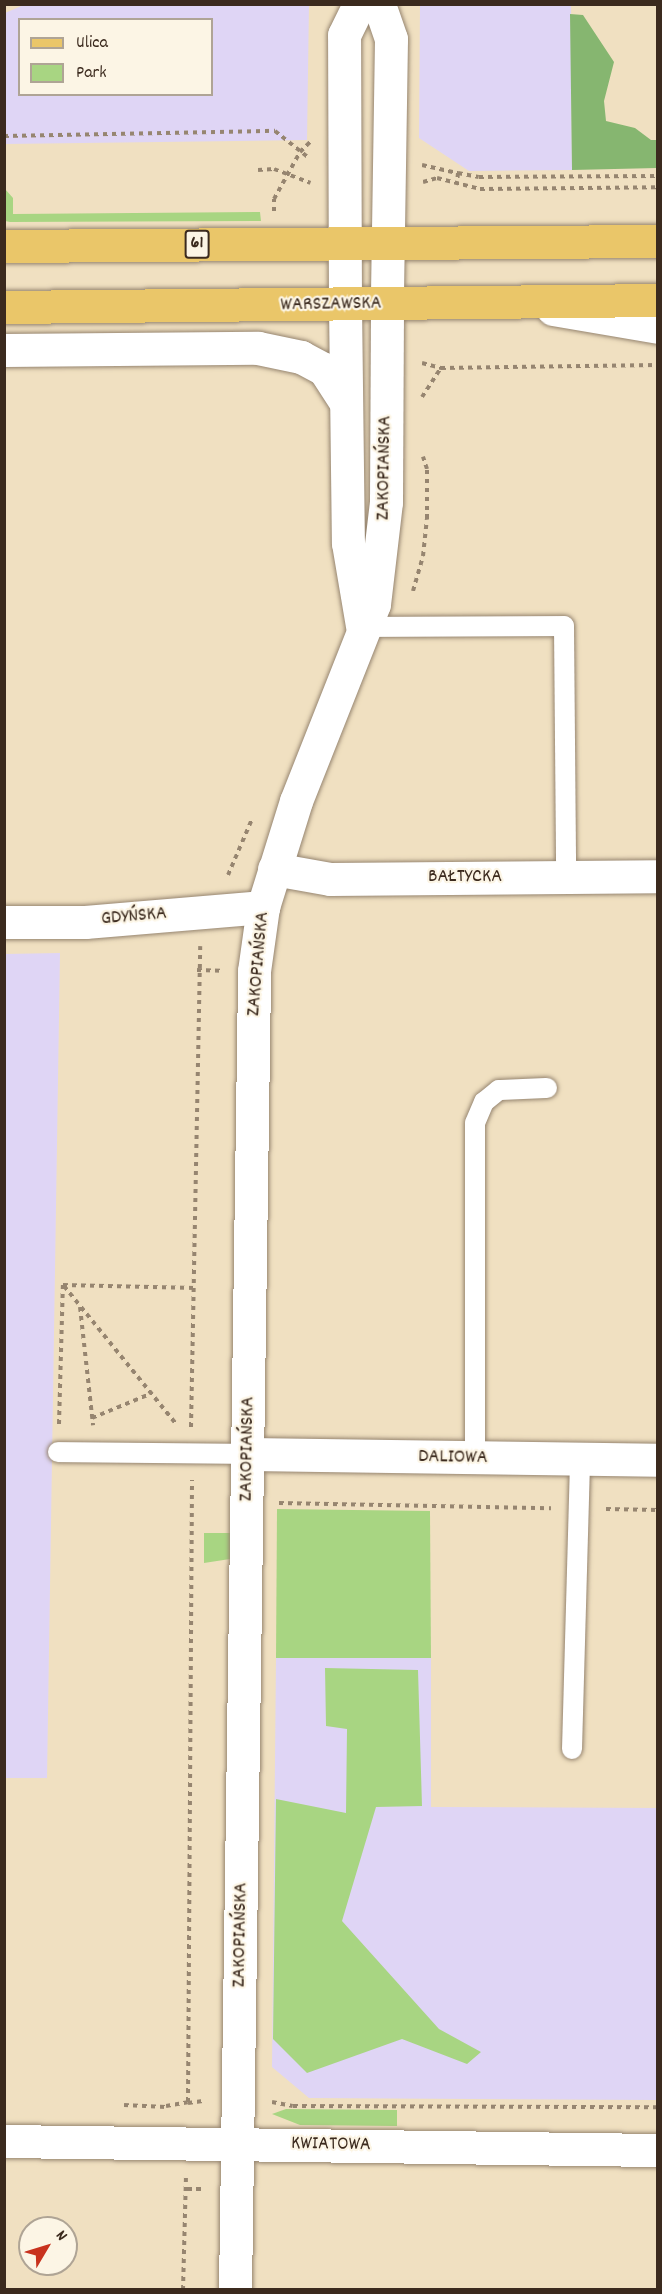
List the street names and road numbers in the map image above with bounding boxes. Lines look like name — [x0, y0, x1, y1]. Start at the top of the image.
road number: 61 — [184, 229, 210, 259]
street label: WARSZAWSKA — [280, 292, 382, 318]
street label: ZAKOPIAŃSKA — [372, 415, 398, 521]
street label: BAŁTYCKA — [428, 865, 502, 889]
street label: GDYŃSKA — [100, 902, 168, 932]
street label: ZAKOPIAŃSKA — [242, 911, 276, 1017]
street label: ZAKOPIAŃSKA — [235, 1396, 261, 1502]
street label: DALIOWA — [418, 1445, 488, 1471]
street label: ZAKOPIAŃSKA — [228, 1882, 254, 1988]
street label: KWIATOWA — [291, 2132, 371, 2158]

